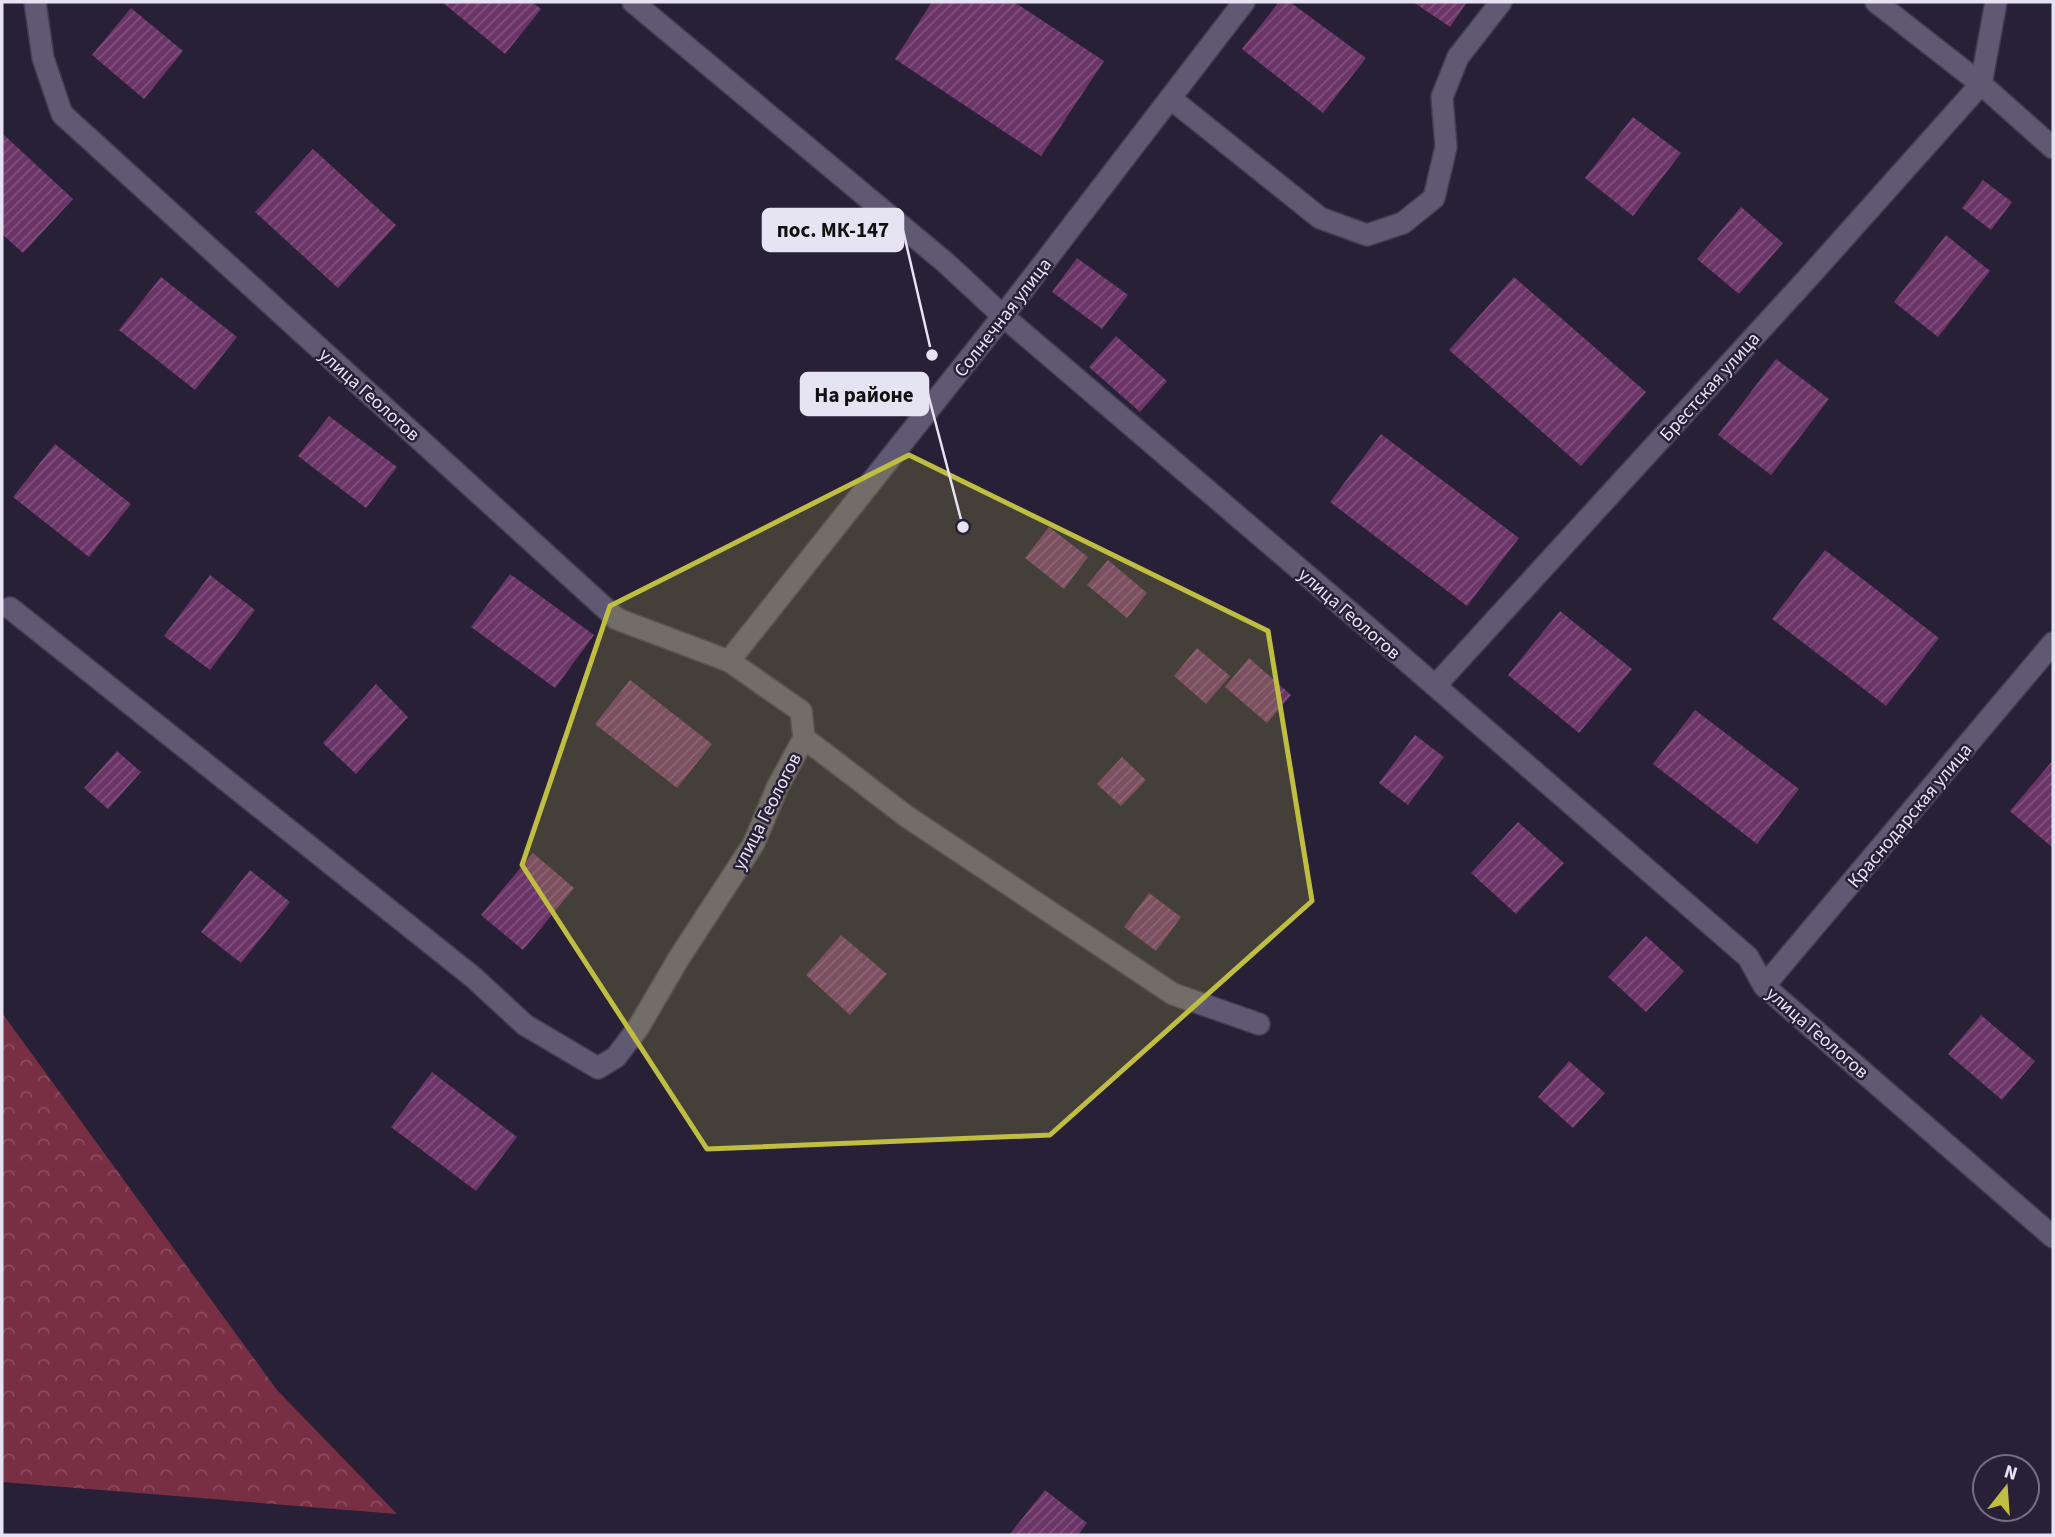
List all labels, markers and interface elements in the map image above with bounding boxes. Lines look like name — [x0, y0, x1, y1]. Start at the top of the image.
callout: пос. МК-147 — [763, 209, 903, 251]
text: пос. МК-147 — [777, 215, 889, 245]
street label: Солнечная улица — [948, 253, 1058, 383]
street label: Брестская улица — [1654, 326, 1767, 448]
street label: улица Геологов — [312, 342, 426, 448]
callout: На районе — [801, 373, 928, 415]
text: На районе — [814, 380, 914, 410]
street label: улица Геологов — [1292, 562, 1406, 666]
street label: Краснодарская улица — [1841, 738, 1979, 894]
street label: улица Геологов — [726, 748, 808, 875]
street label: улица Геологов — [1760, 981, 1874, 1085]
north arrow — [1971, 1453, 2041, 1523]
text: N — [2001, 1458, 2021, 1488]

